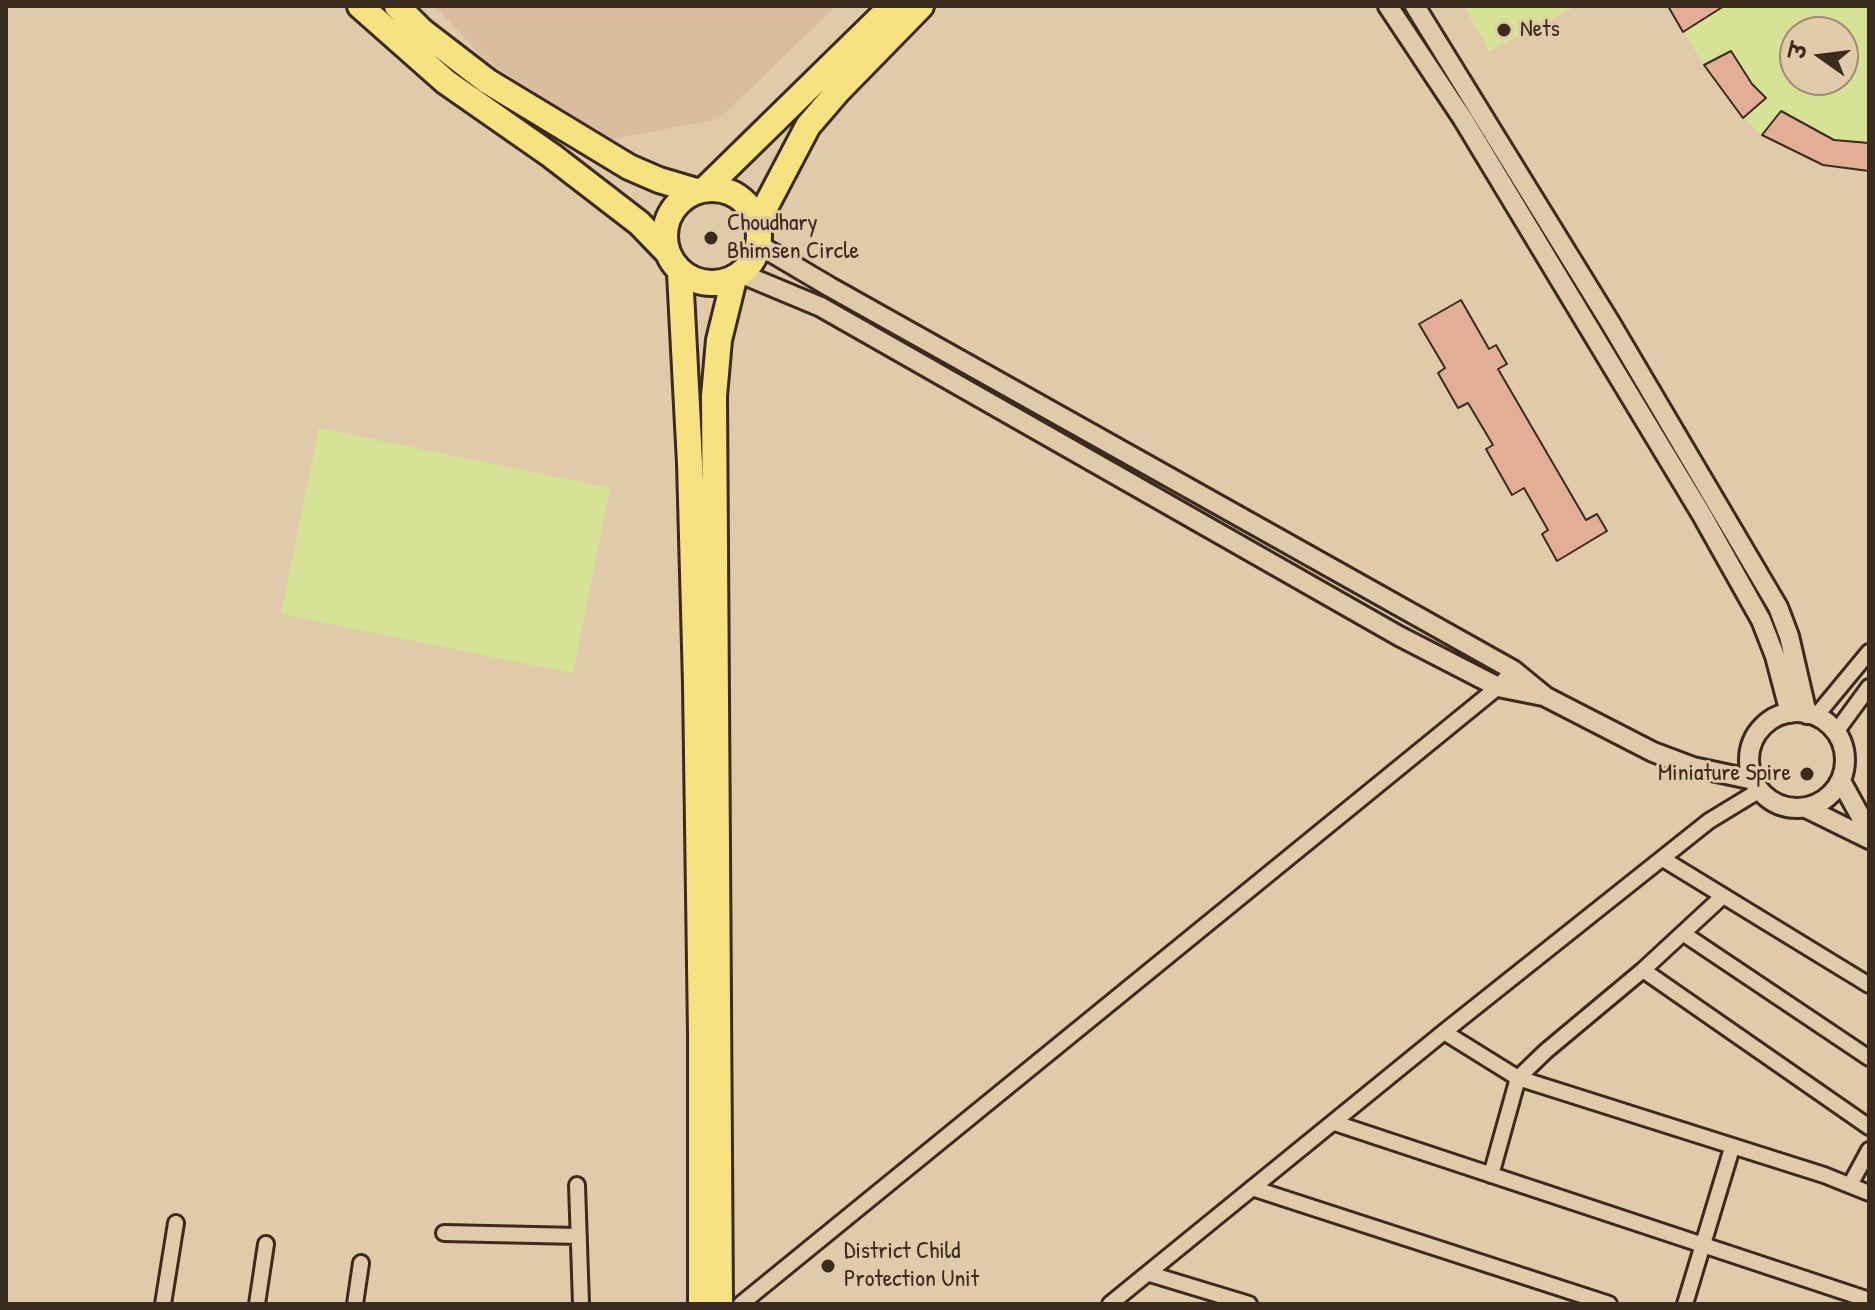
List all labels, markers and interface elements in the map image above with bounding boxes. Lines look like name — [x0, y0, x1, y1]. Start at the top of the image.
place label: Nets — [1520, 16, 1560, 44]
north arrow — [1779, 16, 1859, 96]
marker: Nets — [1495, 21, 1513, 39]
text: उ — [1781, 40, 1814, 61]
place label: Choudhary Bhimsen Circle — [727, 210, 859, 266]
marker: Choudhary Bhimsen Circle — [702, 229, 720, 247]
place label: Miniature Spire — [1658, 760, 1791, 788]
marker: Miniature Spire — [1798, 765, 1816, 783]
place label: District Child Protection Unit — [844, 1238, 979, 1294]
marker: District Child Protection Unit — [819, 1257, 837, 1275]

